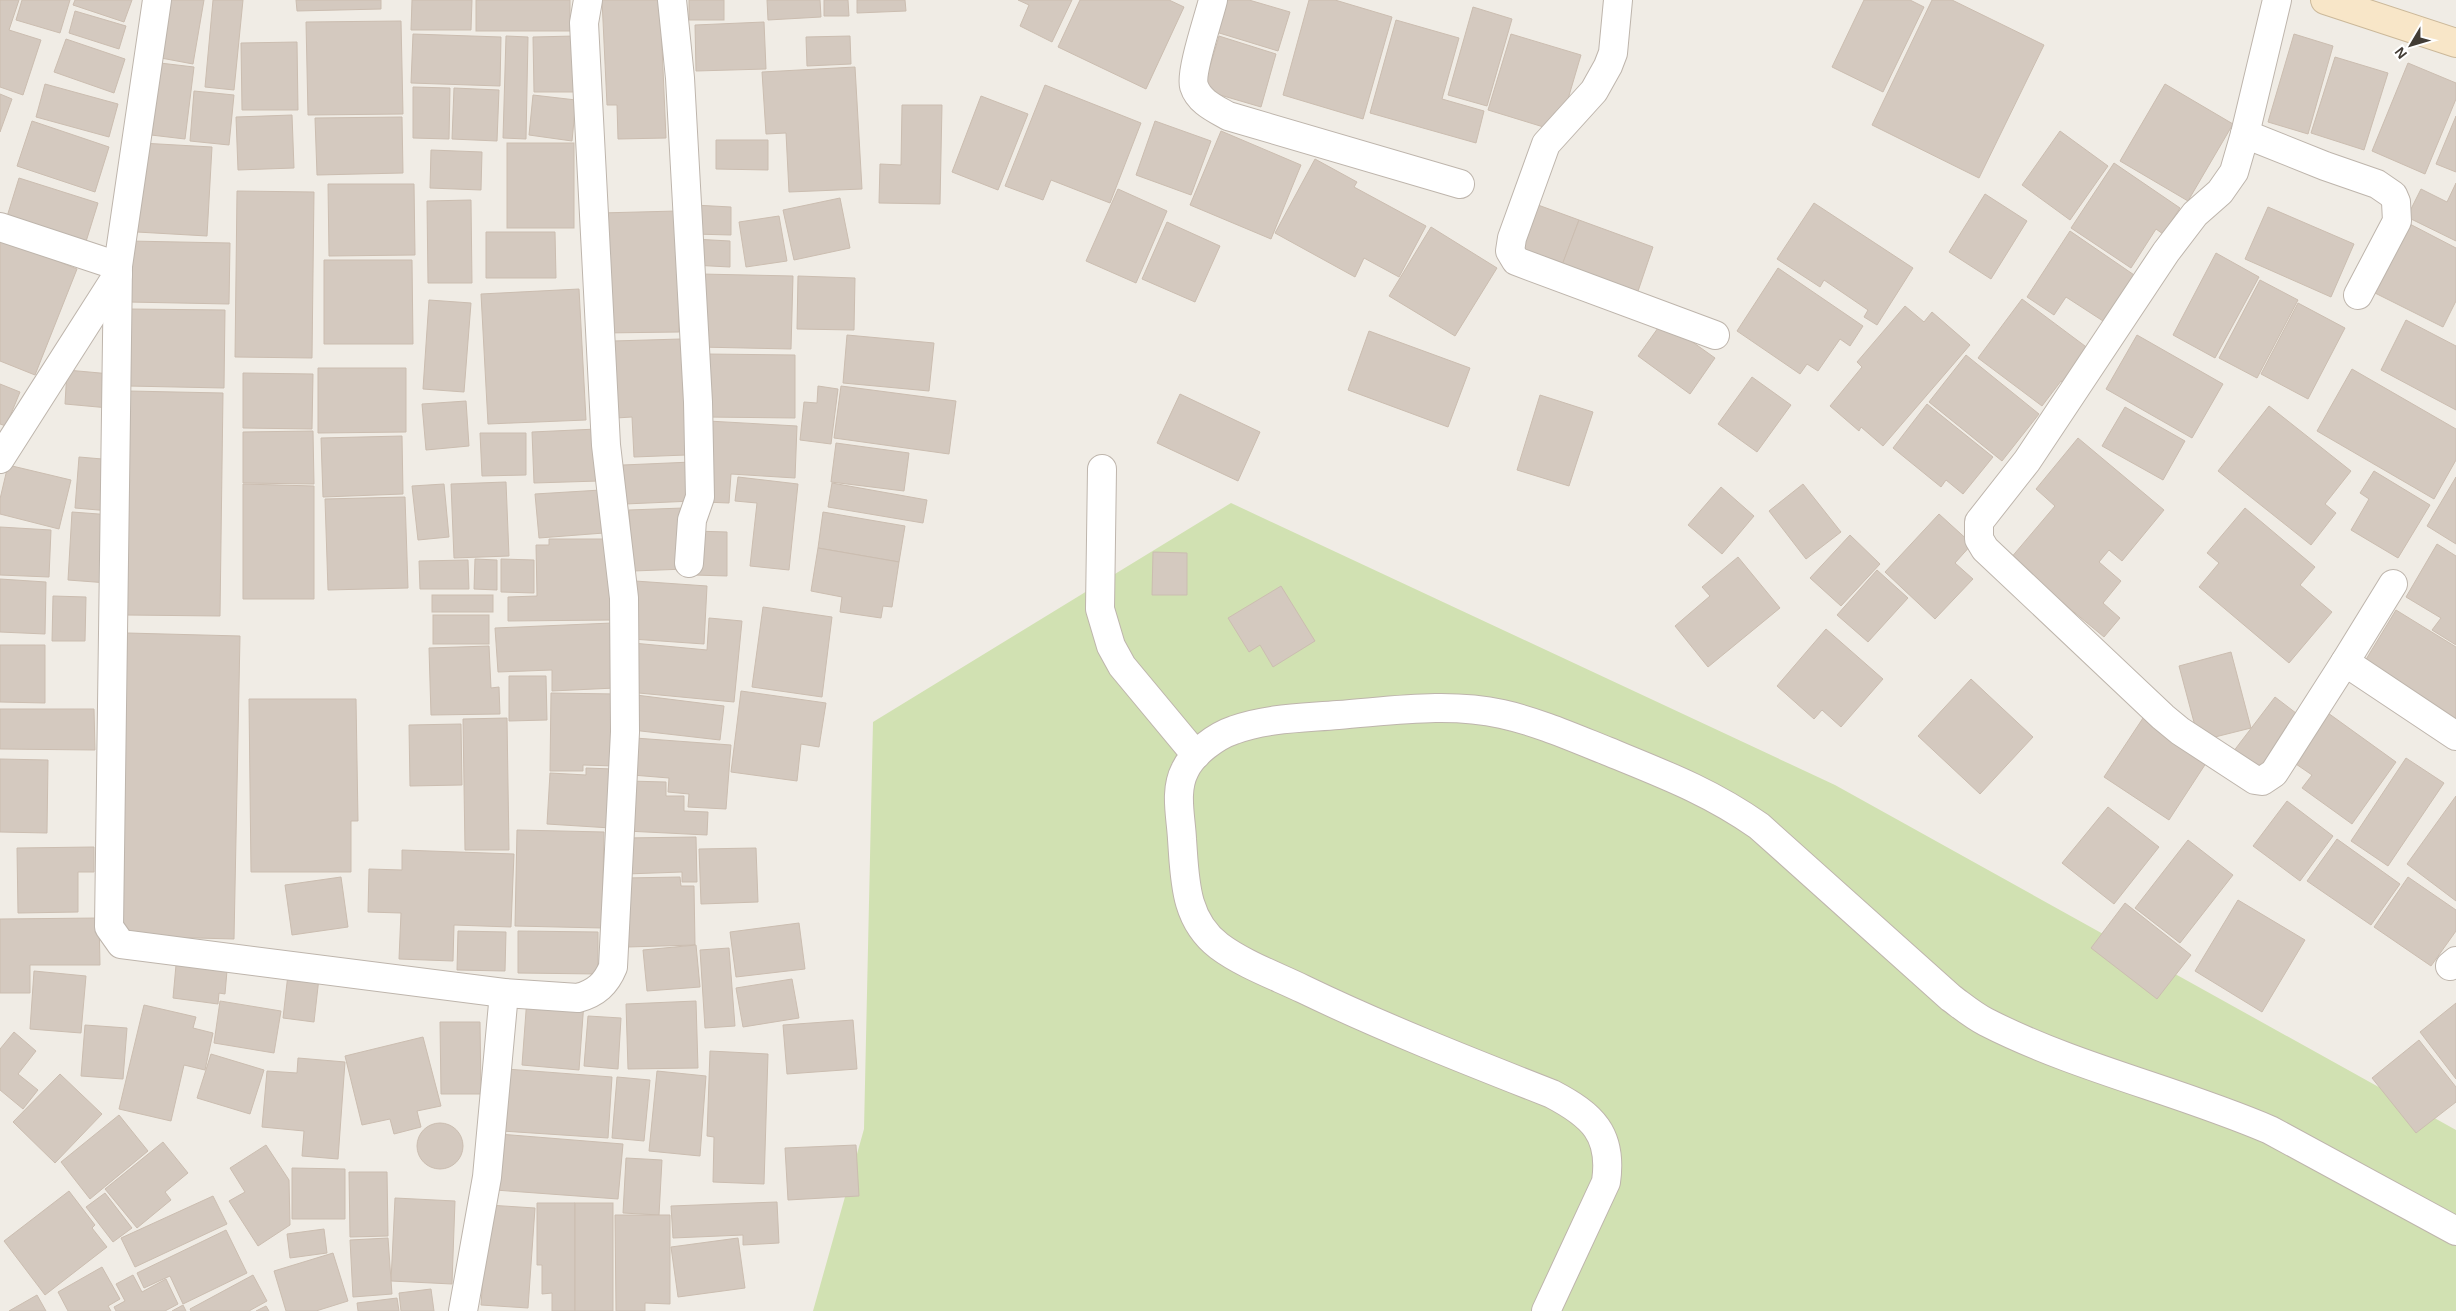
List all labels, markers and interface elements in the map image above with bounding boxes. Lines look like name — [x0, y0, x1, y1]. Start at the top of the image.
north arrow — [2386, 20, 2436, 70]
text: N — [2391, 44, 2410, 62]

